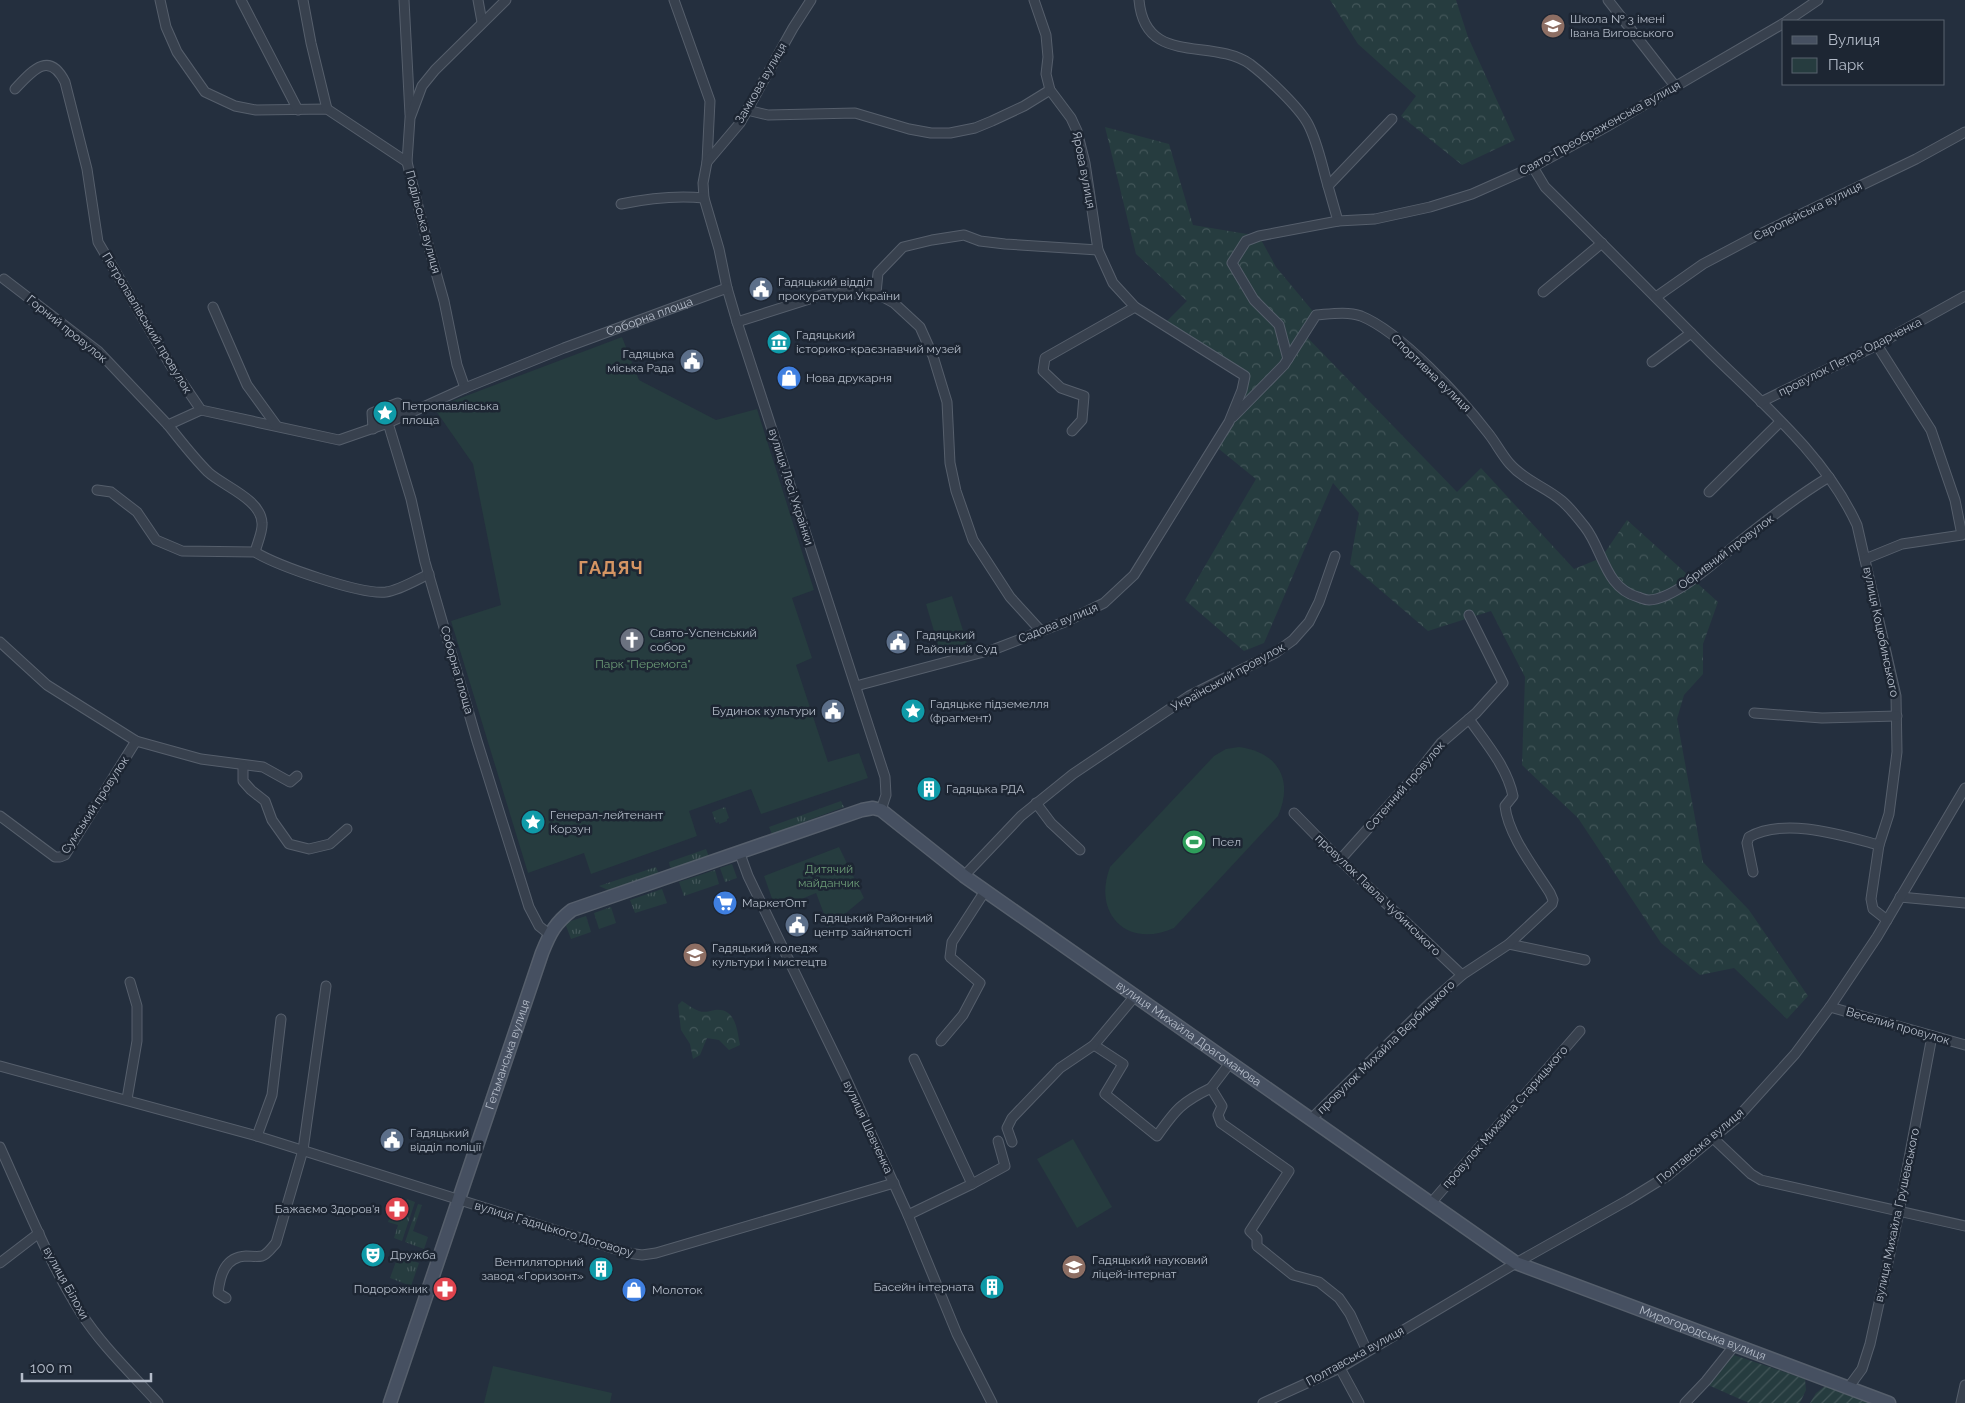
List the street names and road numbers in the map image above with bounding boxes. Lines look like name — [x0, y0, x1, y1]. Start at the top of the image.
street label: Замкова вулиця — [732, 40, 790, 126]
street label: Свято-Преображенська вулиця — [1517, 78, 1683, 178]
street label: Ярова вулиця — [1070, 130, 1098, 210]
street label: Подільська вулиця — [402, 169, 444, 275]
street label: Європейська вулиця — [1752, 179, 1864, 243]
street label: Петропавлівський провулок — [99, 250, 195, 396]
street label: Горний провулок — [24, 292, 110, 366]
street label: Соборна площа — [604, 294, 695, 339]
street label: провулок Петра Одарченка — [1776, 315, 1924, 399]
street label: Спортивна вулиця — [1388, 331, 1474, 415]
street label: вулиця Лесі Українки — [766, 427, 816, 547]
street label: Обривний провулок — [1675, 511, 1777, 593]
street label: вулиця Коцюбинського — [1860, 566, 1902, 698]
street label: Садова вулиця — [1016, 600, 1100, 646]
street label: Соборна площа — [438, 624, 476, 716]
street label: Український провулок — [1169, 640, 1287, 714]
street label: Сотенний провулок — [1362, 738, 1448, 834]
street label: Сумський провулок — [58, 754, 132, 856]
street label: провулок Павла Чубинського — [1312, 831, 1444, 959]
street label: провулок Михайла Вербицького — [1314, 977, 1458, 1117]
street label: вулиця Михайла Драгоманова — [1114, 978, 1264, 1089]
street label: Гетьманська вулиця — [483, 998, 533, 1111]
street label: Веселий провулок — [1845, 1004, 1951, 1048]
street label: провулок Михайла Старицького — [1439, 1043, 1571, 1191]
street label: вулиця Шевченка — [840, 1078, 896, 1176]
street label: Полтавська вулиця — [1654, 1105, 1746, 1187]
street label: вулиця Михайла Грушевського — [1872, 1127, 1922, 1303]
street label: вулиця Гадяцького Договору — [473, 1198, 636, 1260]
street label: вулиця Білохи — [40, 1244, 92, 1322]
street label: Мирогородська вулиця — [1637, 1303, 1768, 1363]
street label: Полтавська вулиця — [1304, 1323, 1406, 1389]

